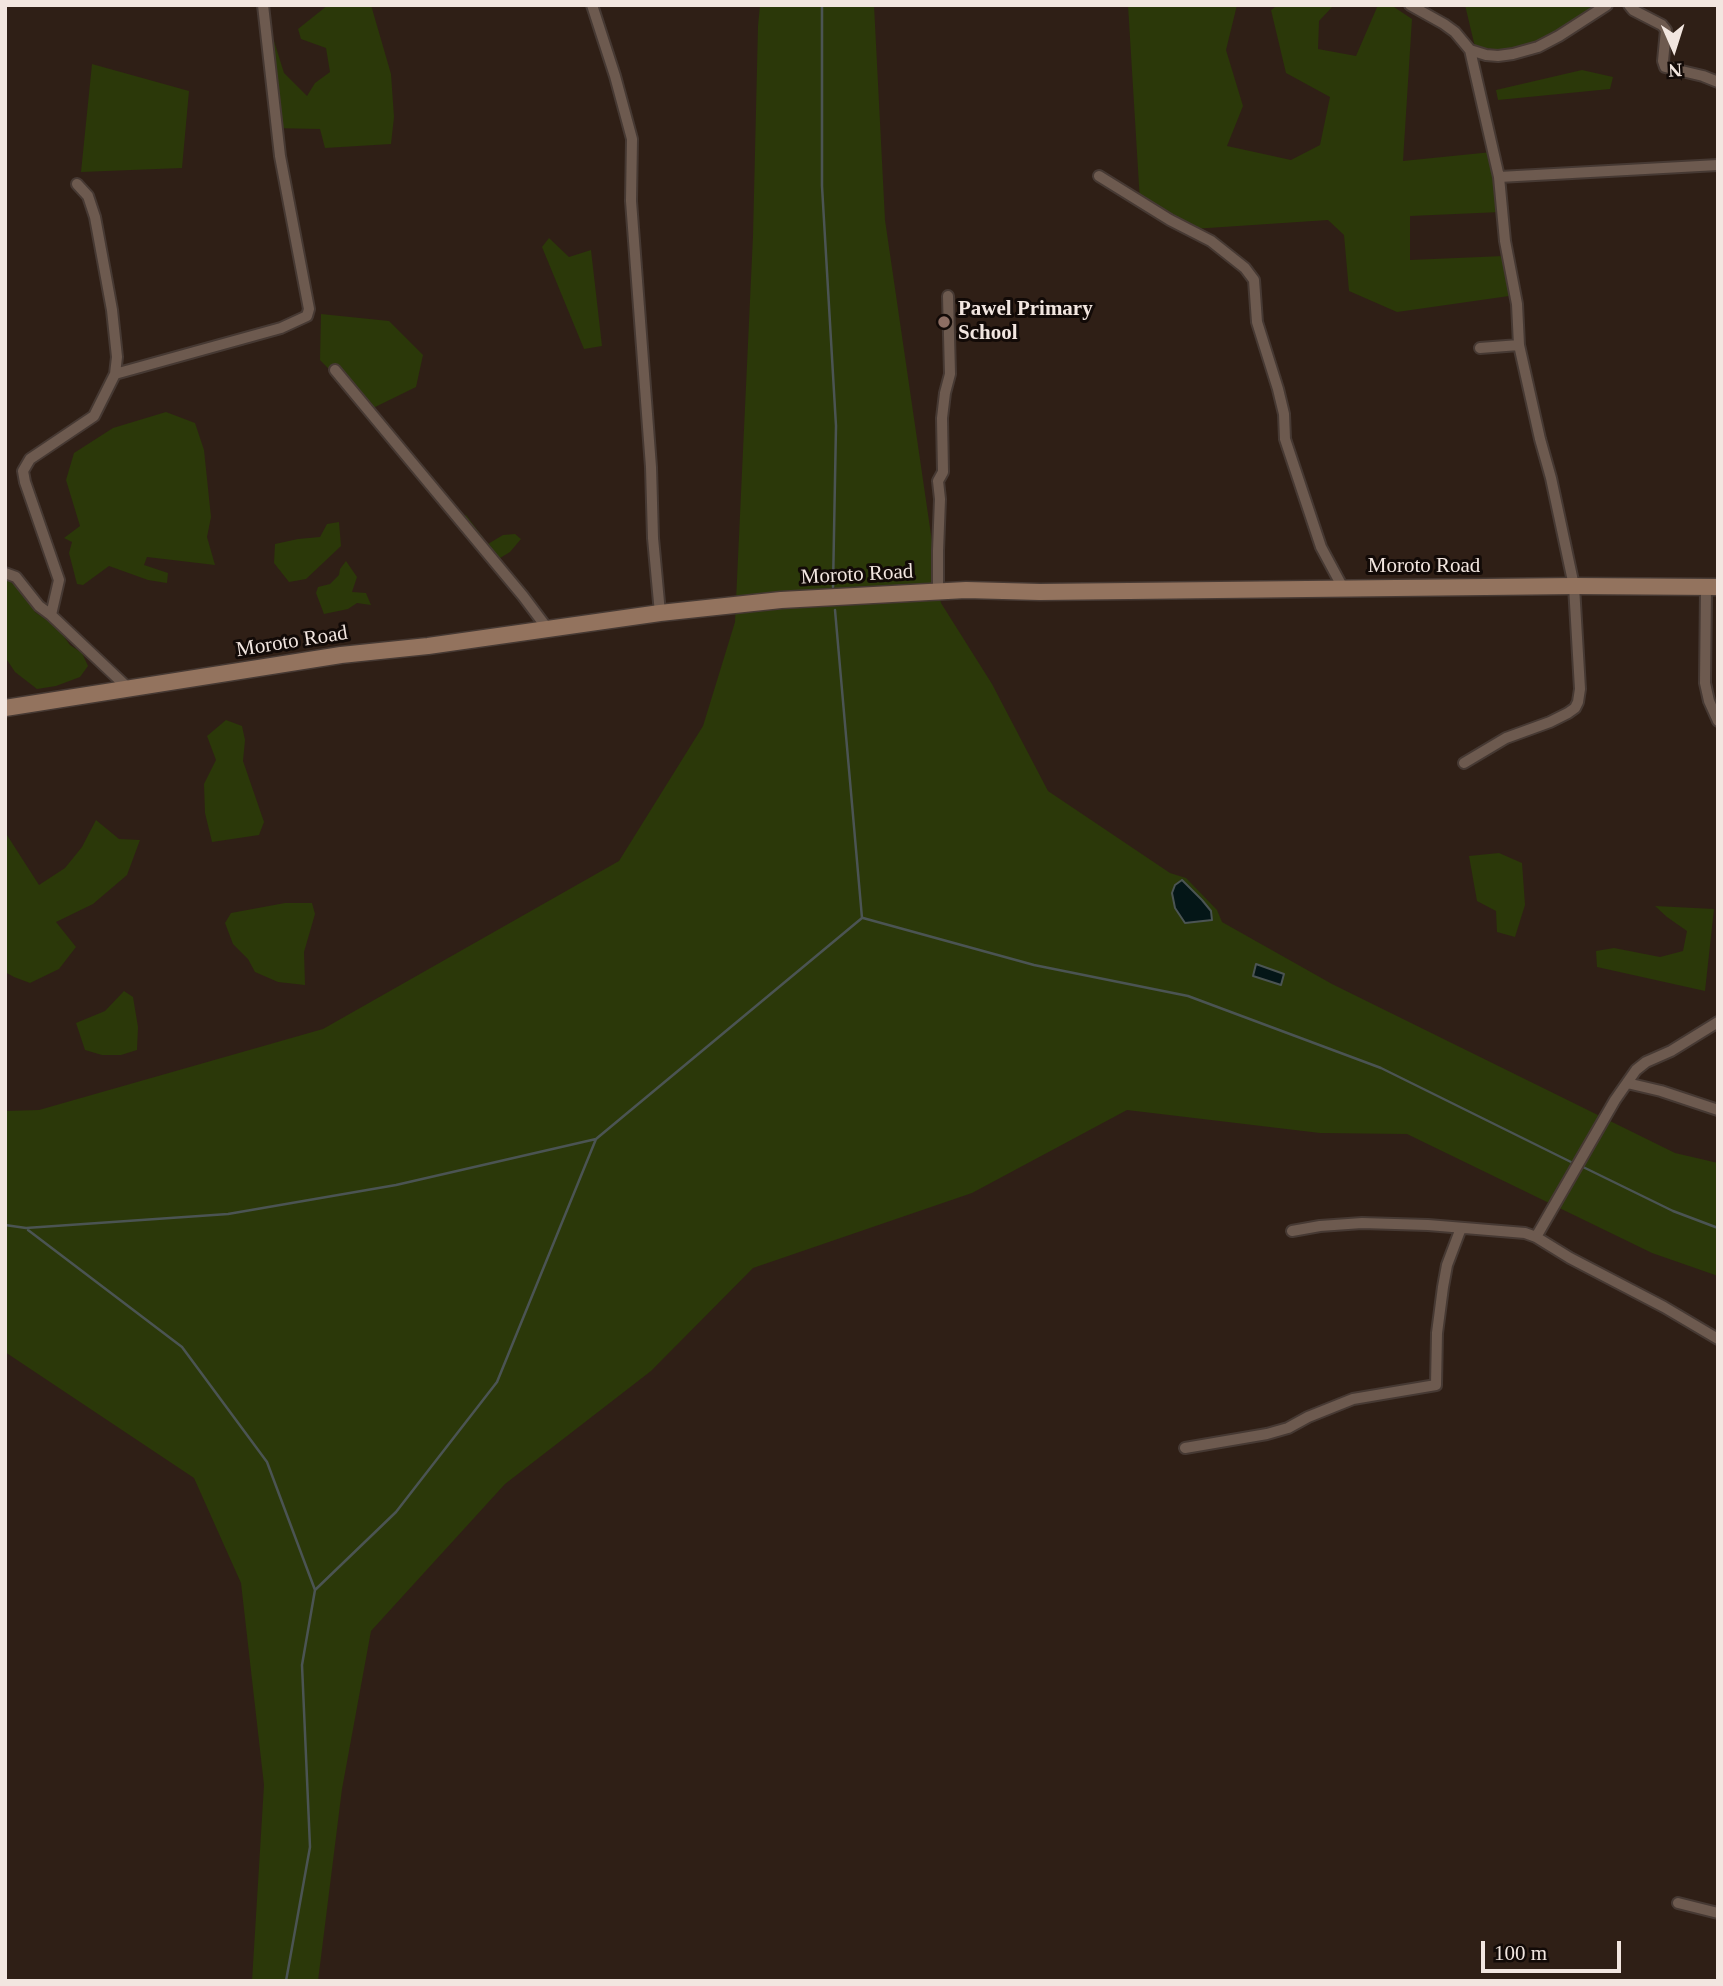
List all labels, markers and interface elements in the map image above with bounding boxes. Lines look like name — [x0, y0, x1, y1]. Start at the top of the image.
north arrow — [1639, 14, 1709, 84]
text: N — [1668, 60, 1683, 81]
place label: Pawel Primary School — [958, 297, 1093, 347]
marker: Pawel Primary School — [936, 314, 952, 330]
street label: Moroto Road — [1368, 553, 1480, 579]
street label: Moroto Road — [800, 559, 914, 591]
street label: Moroto Road — [234, 621, 350, 663]
scale bar — [1485, 1926, 1625, 1970]
text: 100 m — [1494, 1941, 1547, 1965]

